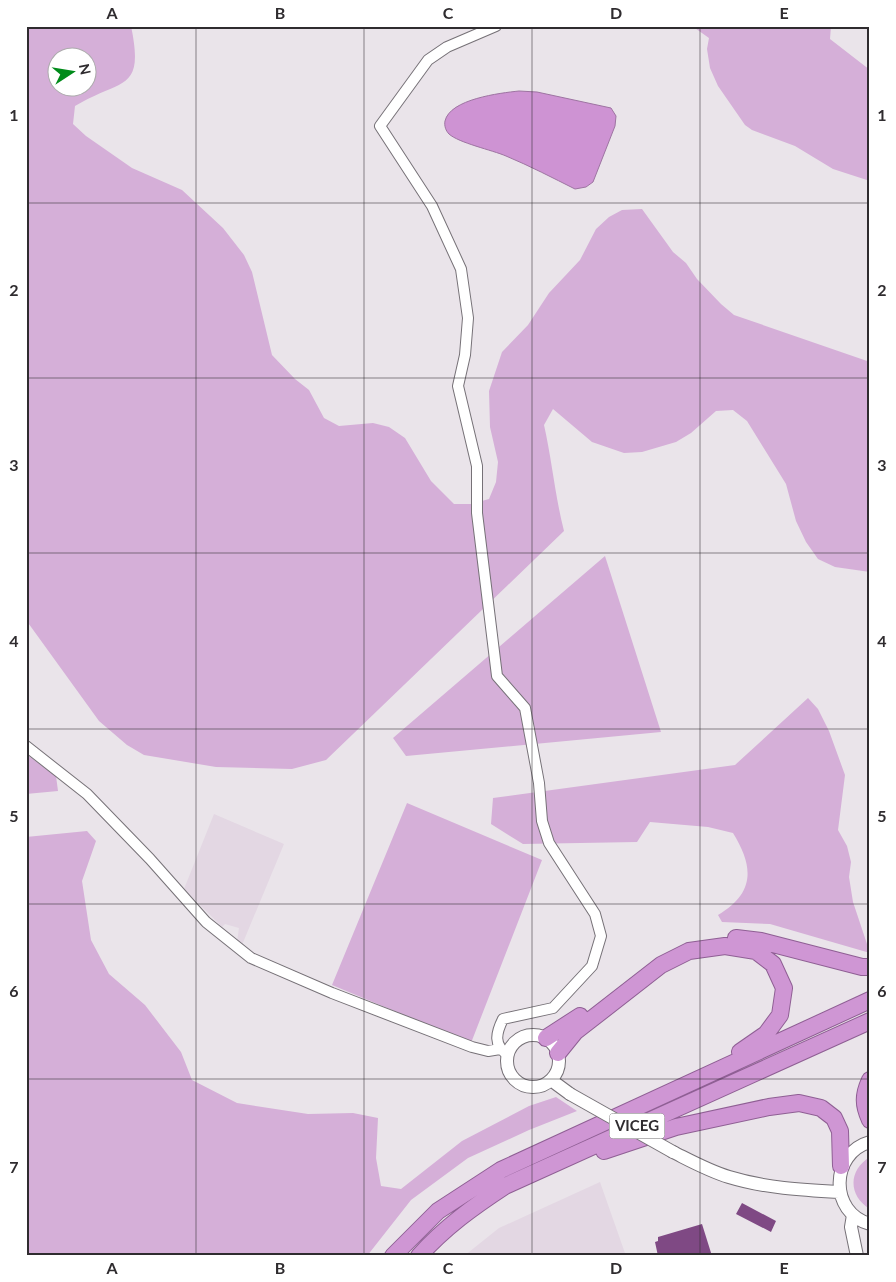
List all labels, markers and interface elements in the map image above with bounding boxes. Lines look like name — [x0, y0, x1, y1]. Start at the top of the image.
text: A — [105, 3, 118, 22]
text: B — [275, 3, 285, 22]
text: C — [443, 3, 454, 22]
text: D — [610, 3, 622, 22]
text: E — [779, 3, 789, 22]
north arrow — [48, 48, 98, 98]
text: N — [76, 62, 95, 76]
text: 1 — [9, 105, 19, 124]
text: 1 — [877, 105, 887, 124]
text: 2 — [9, 280, 19, 299]
text: 2 — [877, 280, 887, 299]
text: 3 — [9, 455, 19, 474]
text: 3 — [877, 455, 887, 474]
text: 4 — [9, 631, 19, 650]
text: 4 — [877, 631, 887, 650]
text: 5 — [9, 806, 19, 825]
text: 5 — [877, 806, 887, 825]
text: 6 — [9, 981, 19, 1000]
text: 6 — [877, 981, 887, 1000]
road number: VICEG — [610, 1114, 664, 1138]
text: 7 — [9, 1157, 19, 1176]
text: 7 — [877, 1157, 887, 1176]
text: A — [105, 1258, 118, 1277]
text: B — [275, 1258, 285, 1277]
text: C — [443, 1258, 454, 1277]
text: D — [610, 1258, 622, 1277]
text: E — [779, 1258, 789, 1277]

